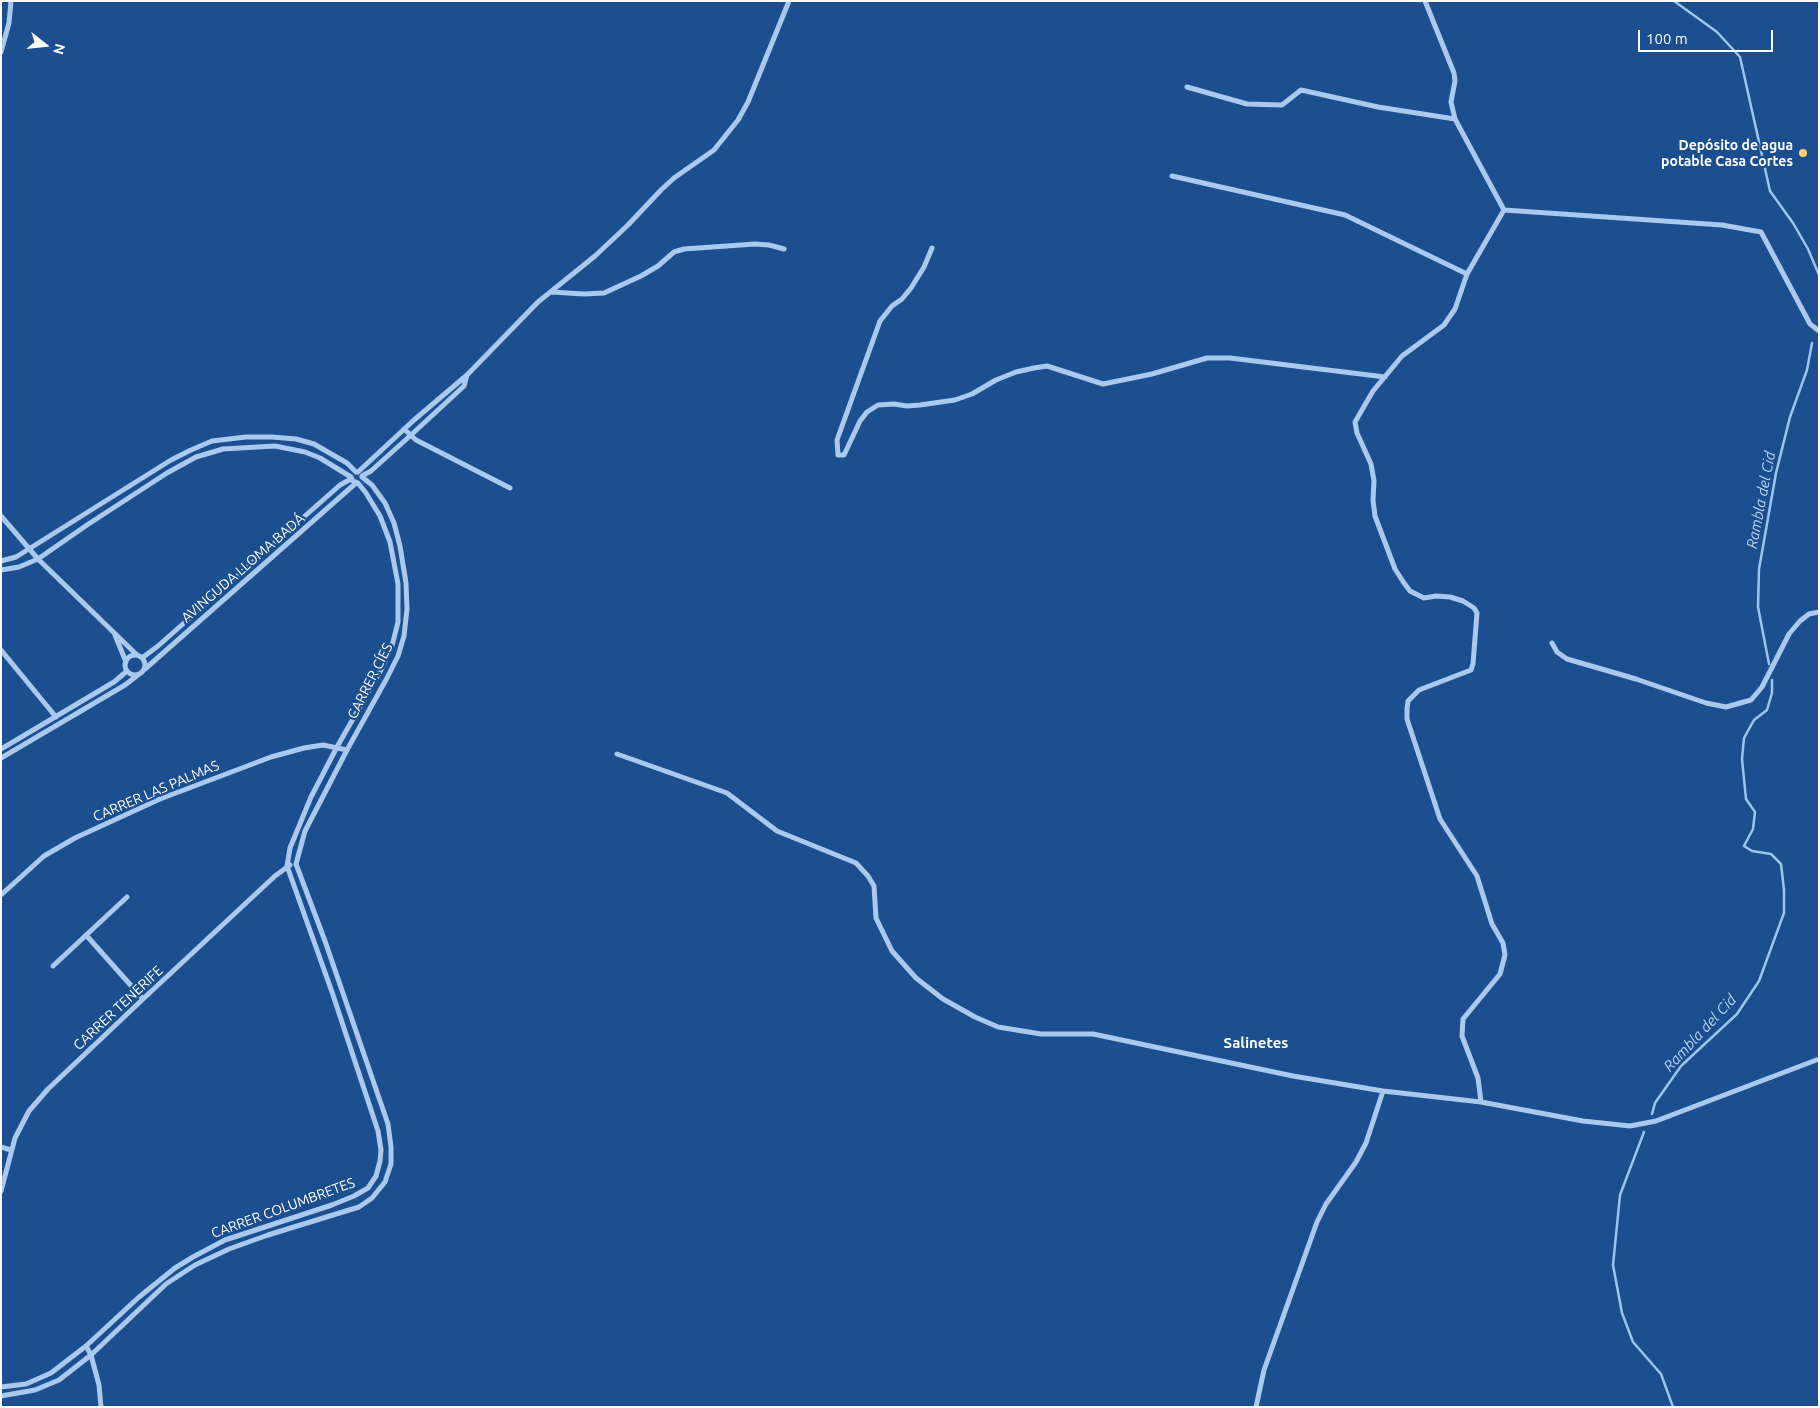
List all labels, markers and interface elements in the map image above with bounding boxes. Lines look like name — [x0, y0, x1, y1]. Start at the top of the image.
north arrow — [20, 20, 70, 70]
scale bar — [1640, 20, 1775, 52]
text: 100 m — [1646, 30, 1688, 47]
text: N — [50, 42, 69, 56]
place label: Depósito de agua potable Casa Cortes — [1661, 137, 1793, 170]
marker: Depósito de agua potable Casa Cortes — [1797, 147, 1809, 159]
water label: Rambla del Cid — [1743, 450, 1779, 550]
street label: AVINGUDA LLOMA BADÁ — [178, 510, 308, 626]
street label: CARRER CÍES — [344, 640, 396, 722]
street label: CARRER LAS PALMAS — [90, 757, 222, 825]
street label: CARRER TENERIFE — [70, 962, 166, 1054]
water label: Rambla del Cid — [1660, 991, 1740, 1075]
district label: Salinetes — [1224, 1034, 1288, 1052]
street label: CARRER COLUMBRETES — [209, 1174, 357, 1242]

